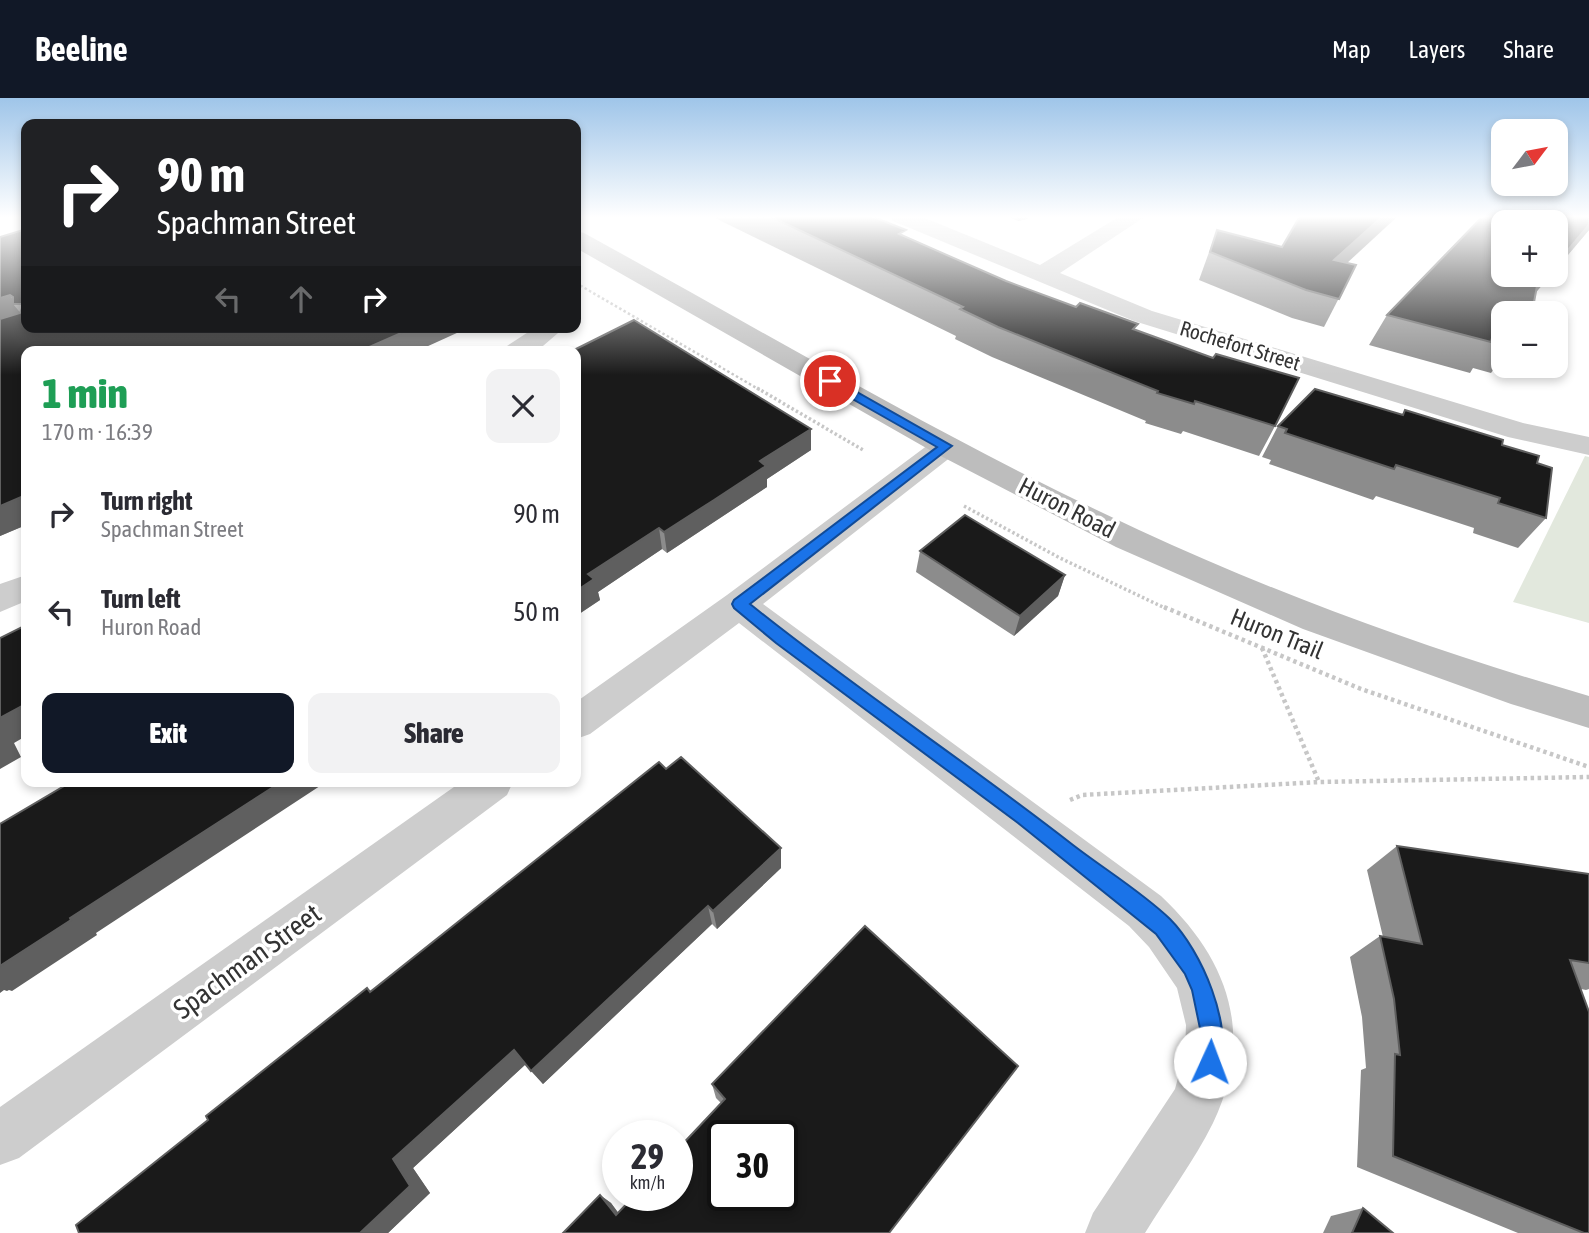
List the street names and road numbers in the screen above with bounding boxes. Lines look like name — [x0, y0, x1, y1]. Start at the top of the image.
street label: Rochefort Street — [1177, 315, 1303, 375]
street label: Huron Road — [1014, 472, 1120, 543]
street label: Huron Trail — [1227, 603, 1328, 665]
street label: Spachman Street — [167, 897, 327, 1025]

